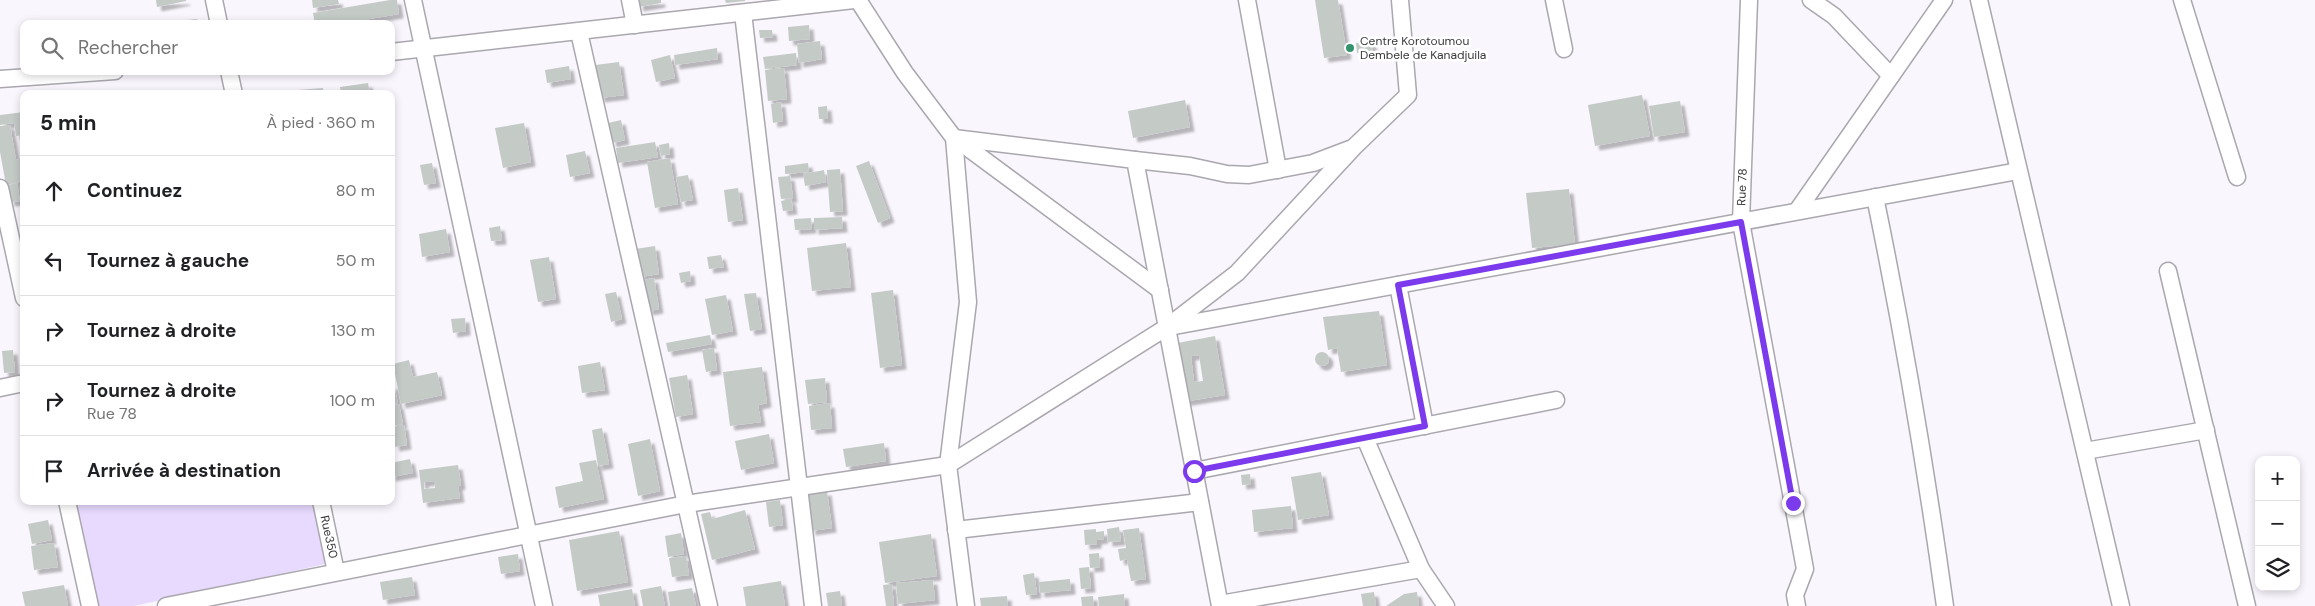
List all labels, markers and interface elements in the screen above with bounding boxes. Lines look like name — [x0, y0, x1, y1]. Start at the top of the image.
search box — [20, 20, 395, 75]
place label: Centre Korotoumou Dembele de Kanadjuila — [1360, 33, 1486, 63]
icon: search — [38, 34, 66, 62]
text: Rechercher — [78, 35, 178, 60]
marker: Centre Korotoumou Dembele de Kanadjuila — [1344, 42, 1356, 54]
text: 5 min — [40, 109, 96, 137]
text: À pied · 360 m — [267, 112, 375, 133]
street label: Rue 78 — [1733, 168, 1751, 206]
icon: ahead — [40, 177, 68, 205]
text: Continuez — [87, 178, 182, 203]
text: 80 m — [336, 180, 375, 201]
icon: left — [40, 247, 68, 275]
text: Tournez à gauche — [87, 248, 249, 273]
text: 50 m — [336, 250, 375, 271]
icon: right — [40, 317, 68, 345]
text: Tournez à droite — [87, 318, 237, 343]
text: 130 m — [331, 320, 375, 341]
text: Tournez à droite — [87, 378, 237, 403]
icon: right — [40, 387, 68, 415]
text: 100 m — [330, 390, 375, 411]
text: Rue 78 — [87, 403, 137, 424]
map controls — [2255, 456, 2300, 591]
button: + — [2255, 456, 2300, 501]
icon: arrive — [40, 457, 68, 485]
text: Arrivée à destination — [87, 458, 281, 483]
route start — [1183, 460, 1206, 483]
route end — [1782, 492, 1805, 515]
button: − — [2255, 501, 2300, 546]
street label: Rue350 — [317, 514, 341, 560]
button: layers — [2255, 546, 2300, 591]

